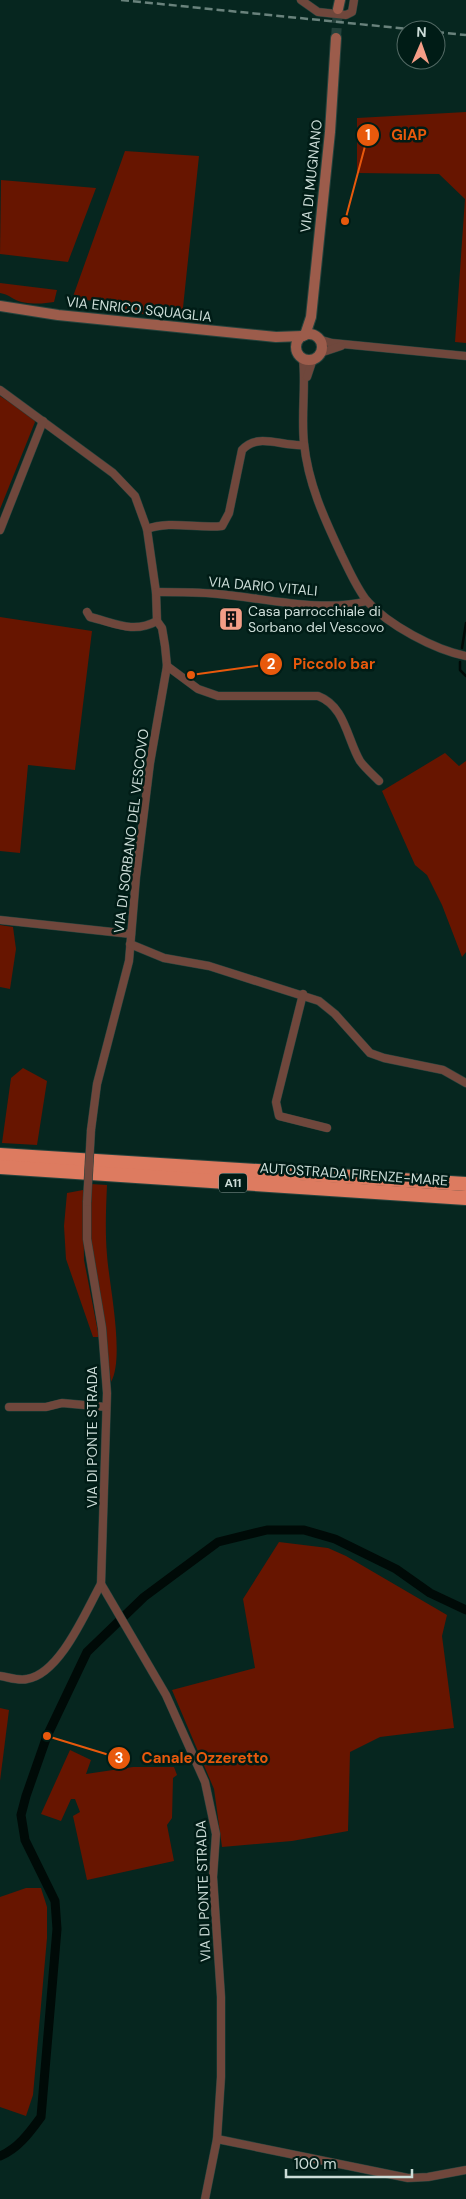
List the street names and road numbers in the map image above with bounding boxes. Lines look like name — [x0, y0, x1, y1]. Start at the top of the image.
street label: VIA DI MUGNANO — [296, 119, 326, 233]
street label: VIA ENRICO SQUAGLIA — [65, 292, 213, 326]
street label: VIA DARIO VITALI — [208, 572, 318, 600]
street label: VIA DI SORBANO DEL VESCOVO — [110, 728, 152, 934]
street label: AUTOSTRADA FIRENZE-MARE — [259, 1158, 449, 1190]
road number: A11 — [219, 1174, 247, 1192]
street label: VIA DI PONTE STRADA — [83, 1366, 101, 1508]
street label: VIA DI PONTE STRADA — [192, 1820, 214, 1962]

